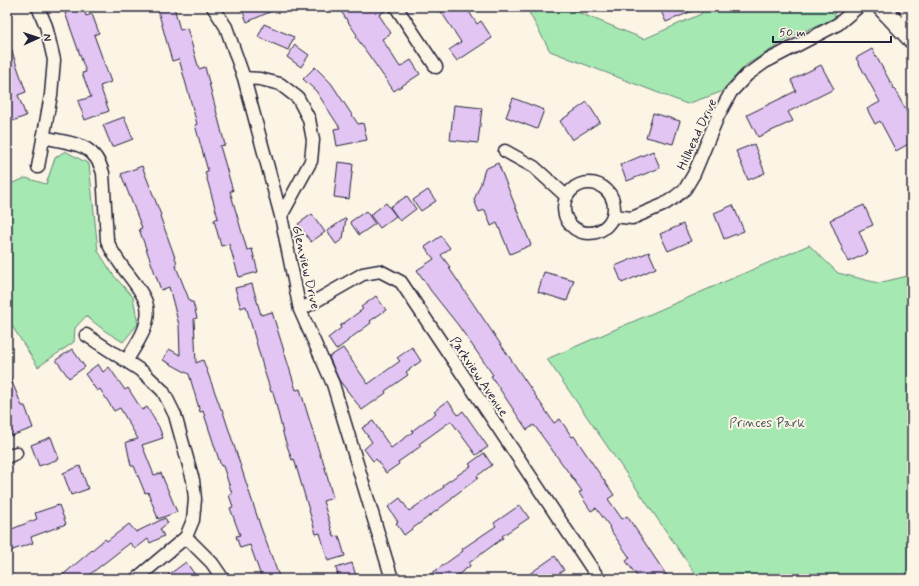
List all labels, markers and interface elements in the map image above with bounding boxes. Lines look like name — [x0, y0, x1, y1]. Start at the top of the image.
north arrow — [18, 18, 58, 58]
scale bar — [773, 18, 891, 44]
text: 50 m — [779, 25, 806, 41]
text: N — [40, 34, 54, 42]
street label: Hillhead Drive — [673, 96, 721, 173]
street label: Glenview Drive — [288, 224, 323, 311]
street label: Parkview Avenue — [446, 334, 512, 420]
park label: Princes Park — [729, 415, 805, 432]

